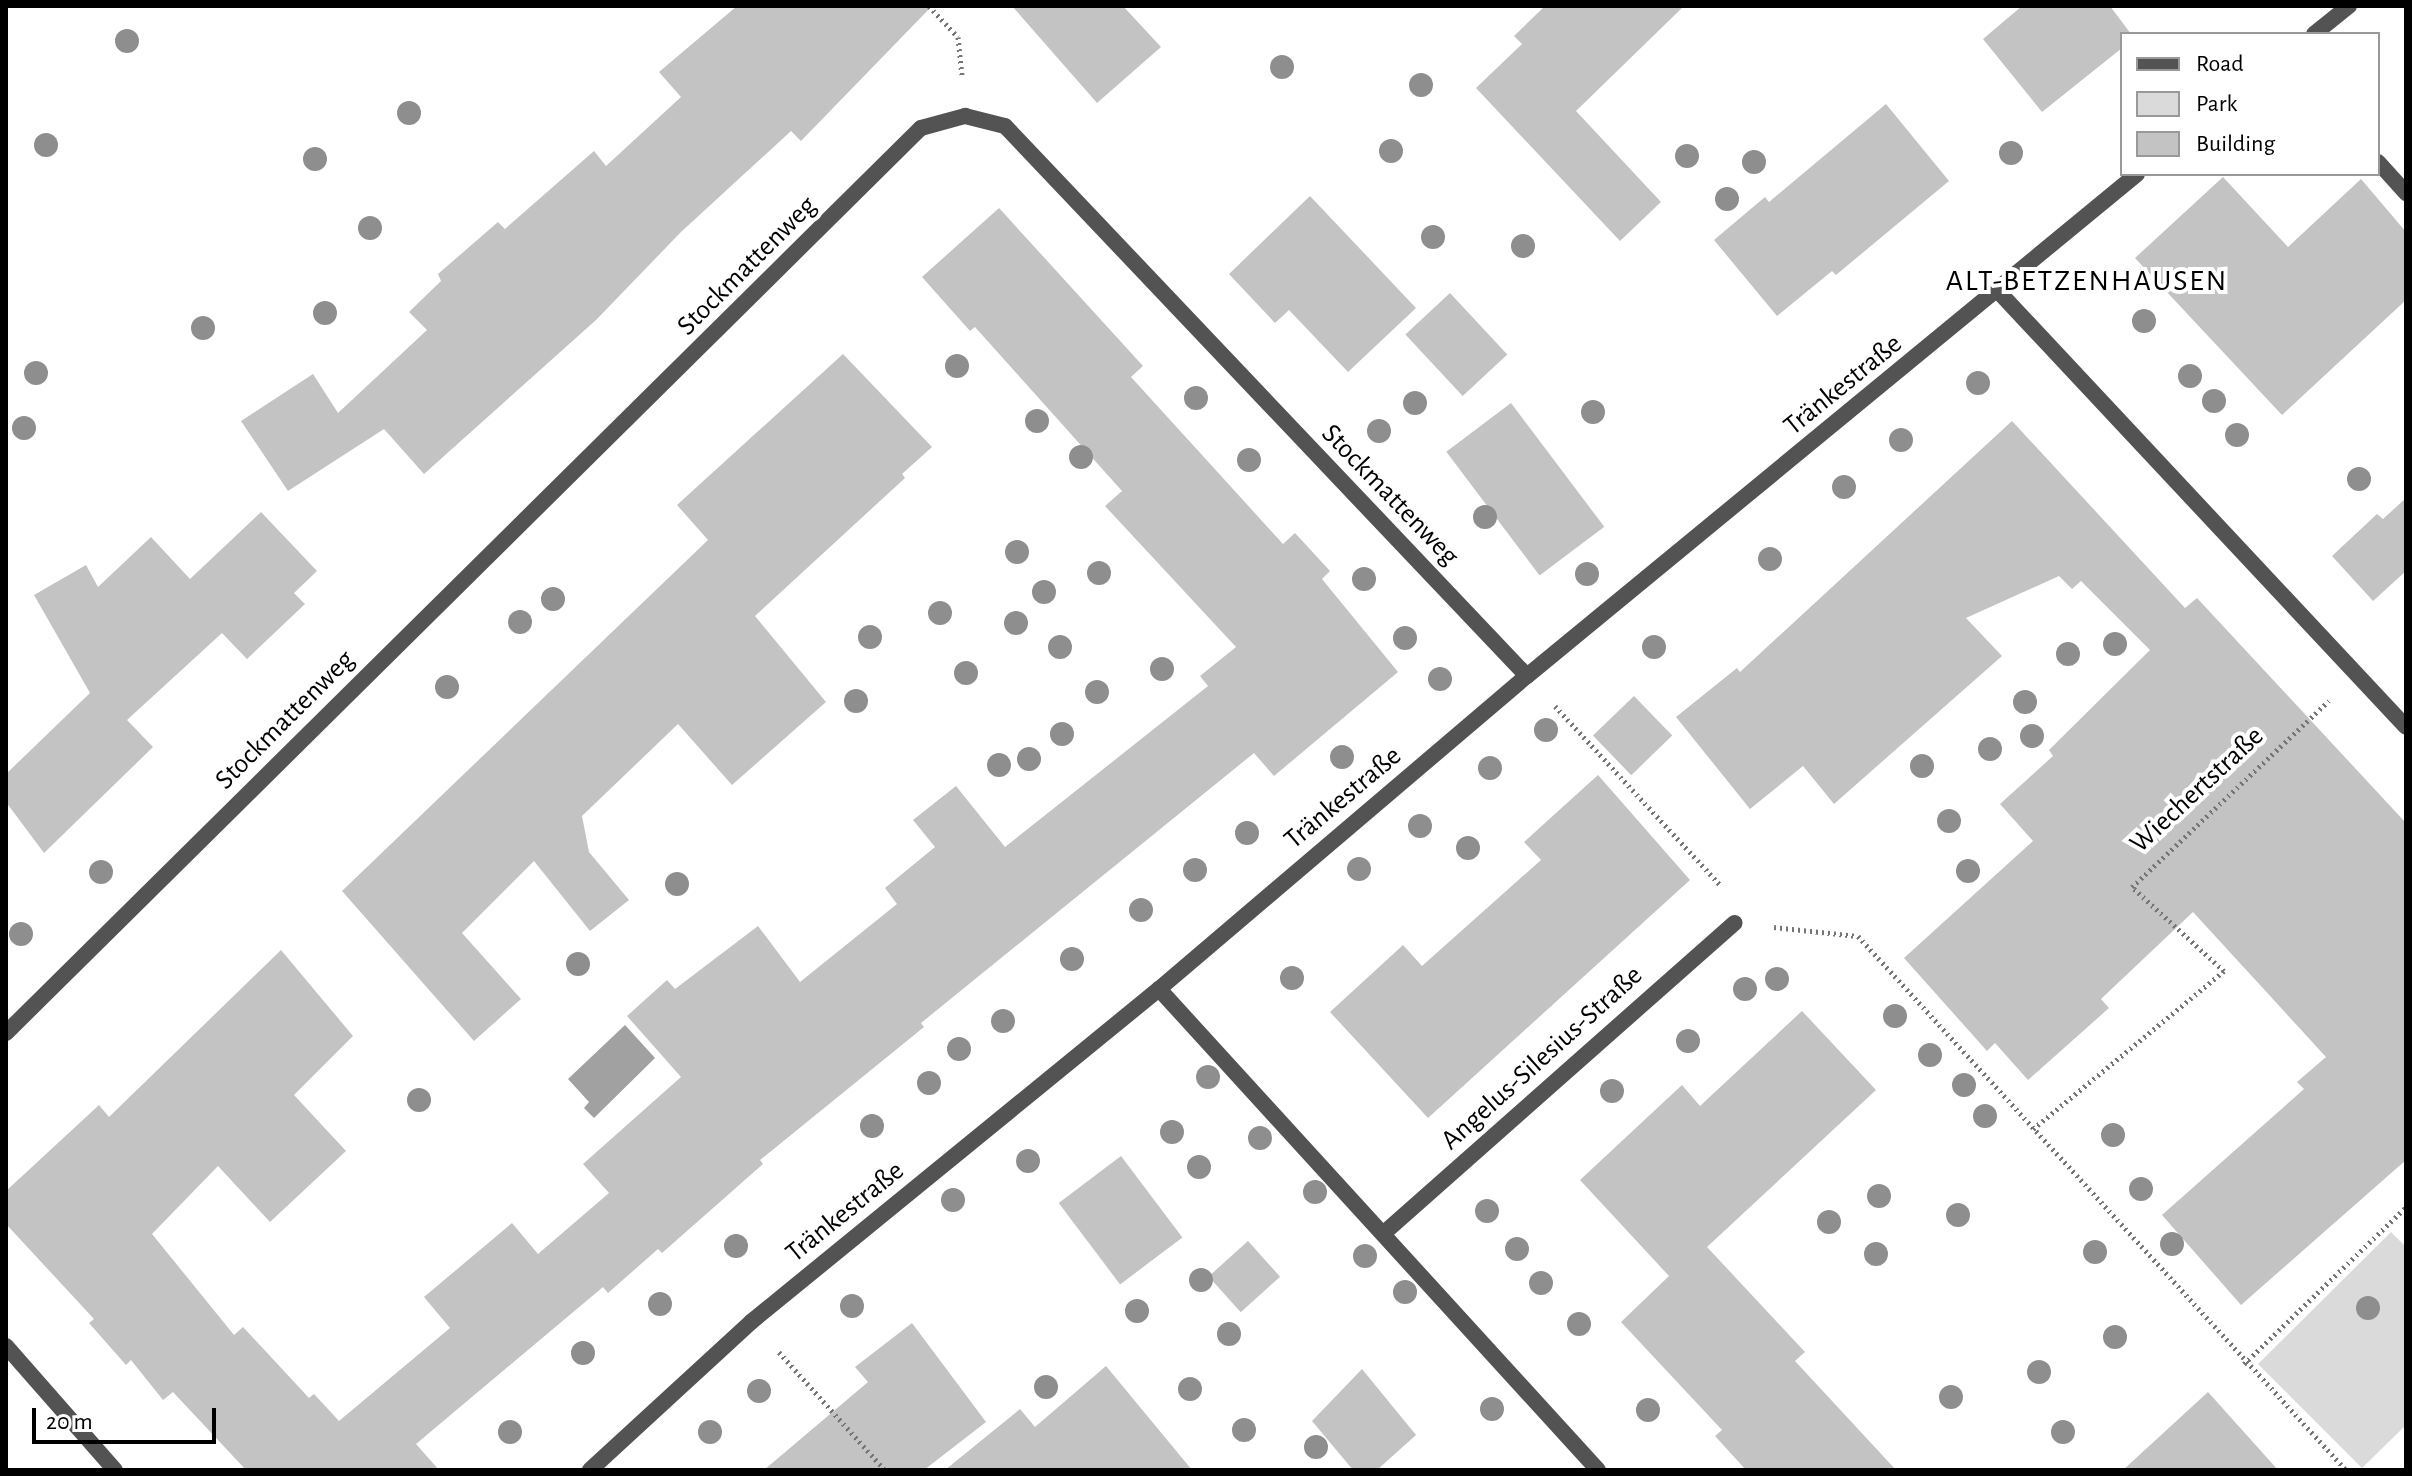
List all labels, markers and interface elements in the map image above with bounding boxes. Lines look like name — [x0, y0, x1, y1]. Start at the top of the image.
legend — [2120, 32, 2380, 176]
text: Road — [2196, 52, 2244, 76]
text: Park — [2196, 92, 2237, 116]
text: Building — [2196, 132, 2275, 156]
street label: Stockmattenweg — [670, 189, 824, 343]
district label: ALT-BETZENHAUSEN — [1946, 263, 2228, 299]
street label: Tränkestraße — [1777, 327, 1909, 443]
street label: Stockmattenweg — [1314, 417, 1466, 573]
street label: Stockmattenweg — [208, 643, 362, 797]
street label: Wiechertstraße — [2123, 720, 2271, 860]
street label: Tränkestraße — [1278, 739, 1408, 857]
street label: Angelus-Silesius-Straße — [1434, 959, 1650, 1157]
street label: Tränkestraße — [779, 1154, 911, 1270]
scale bar — [36, 1392, 220, 1442]
text: 20 m — [46, 1410, 93, 1434]

